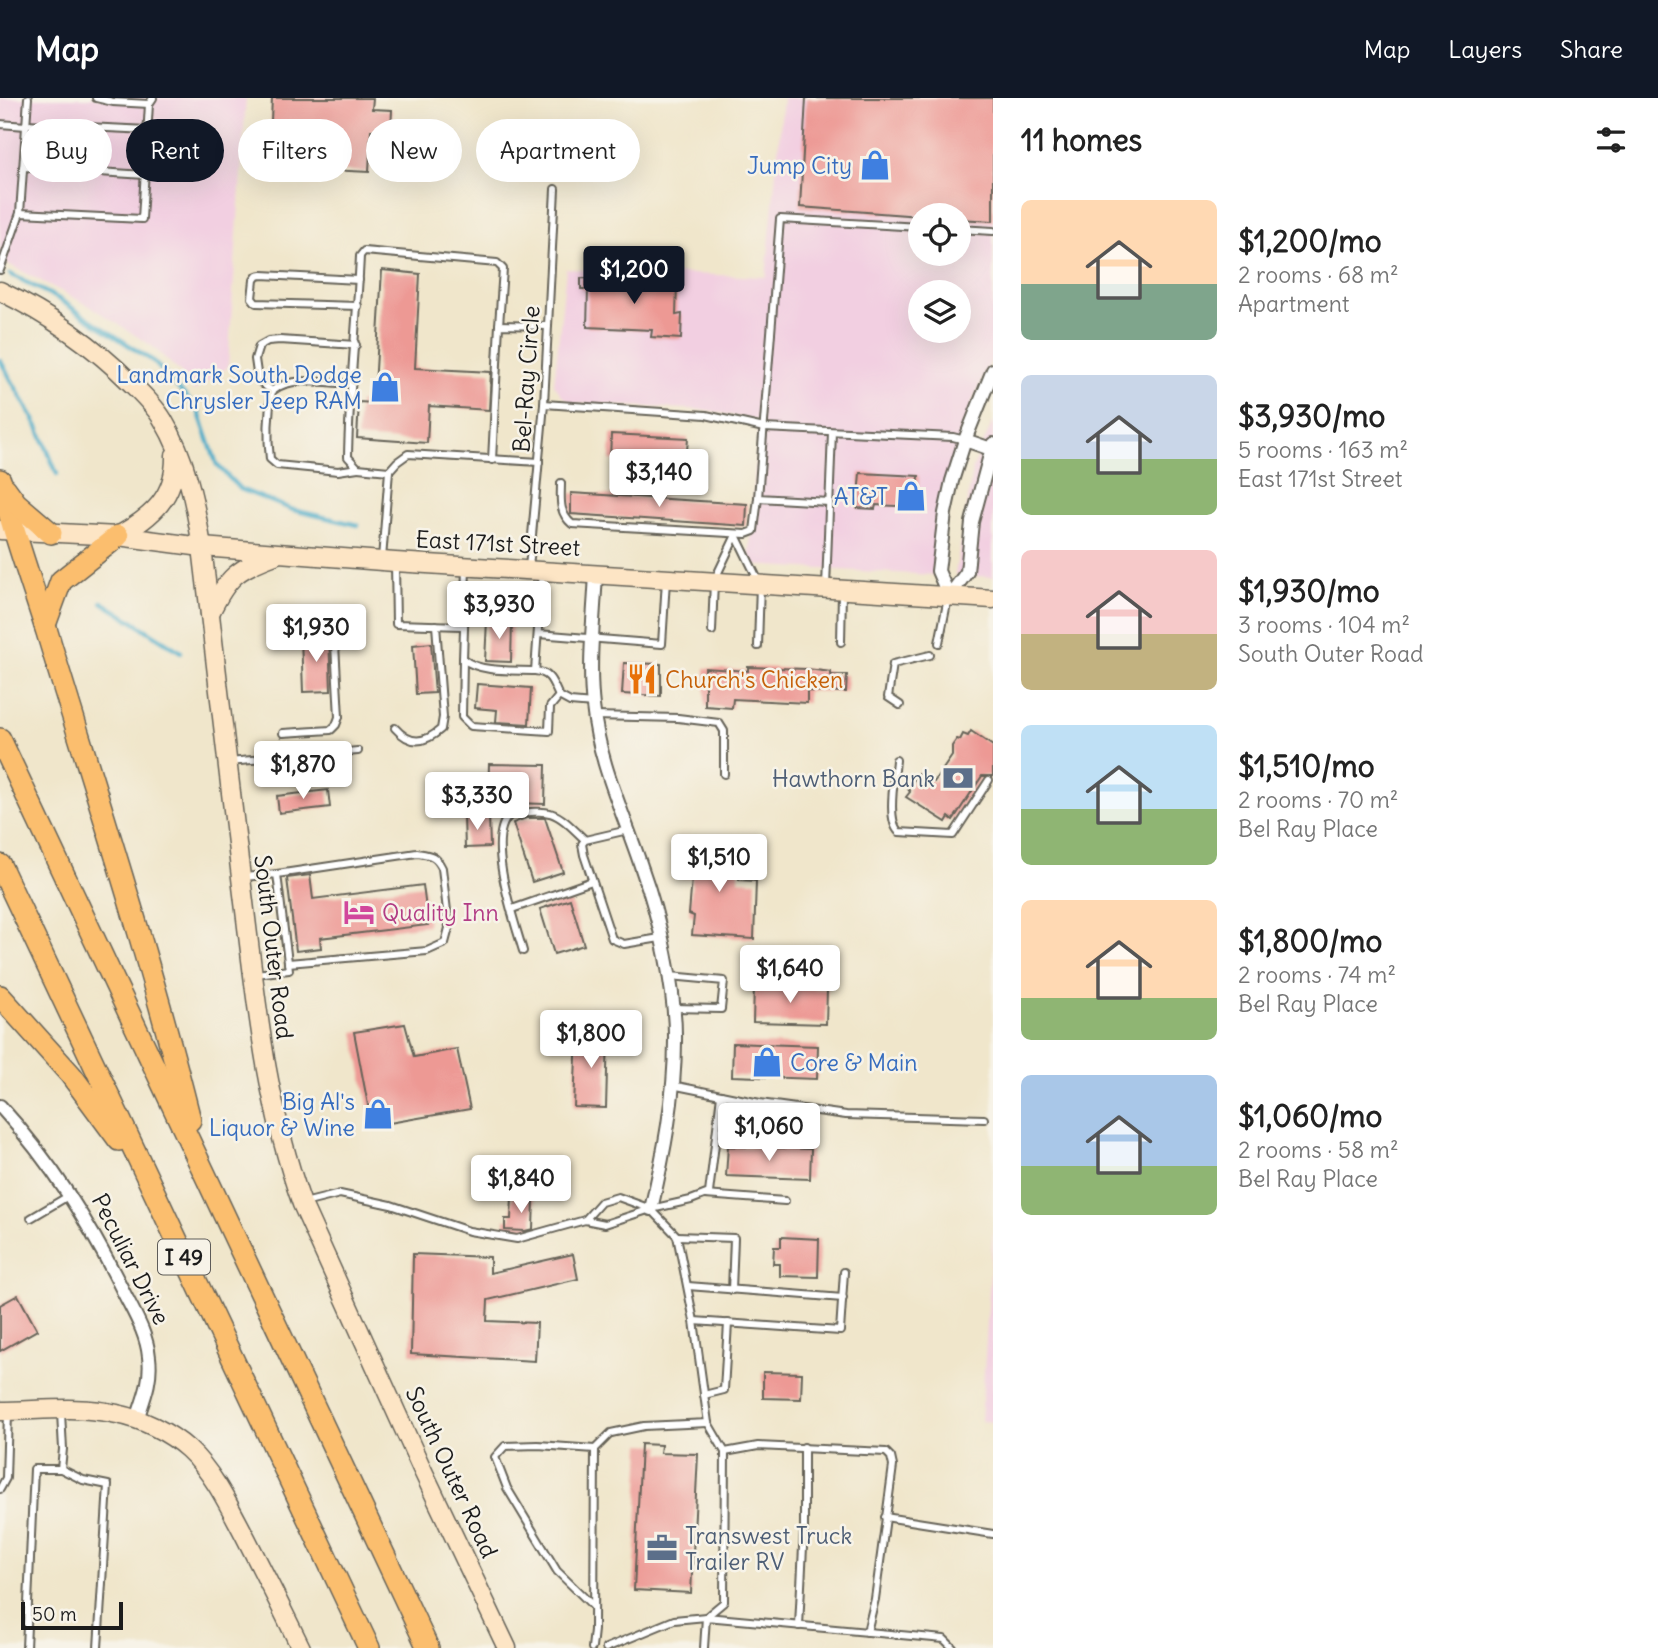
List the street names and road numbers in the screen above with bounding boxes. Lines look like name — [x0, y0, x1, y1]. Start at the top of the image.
street label: Bel-Ray Circle — [506, 305, 546, 453]
street label: East 171st Street — [415, 524, 581, 562]
street label: South Outer Road — [248, 853, 300, 1041]
street label: Peculiar Drive — [86, 1189, 176, 1329]
road number: I 49 — [158, 1240, 210, 1274]
street label: South Outer Road — [400, 1382, 504, 1562]

